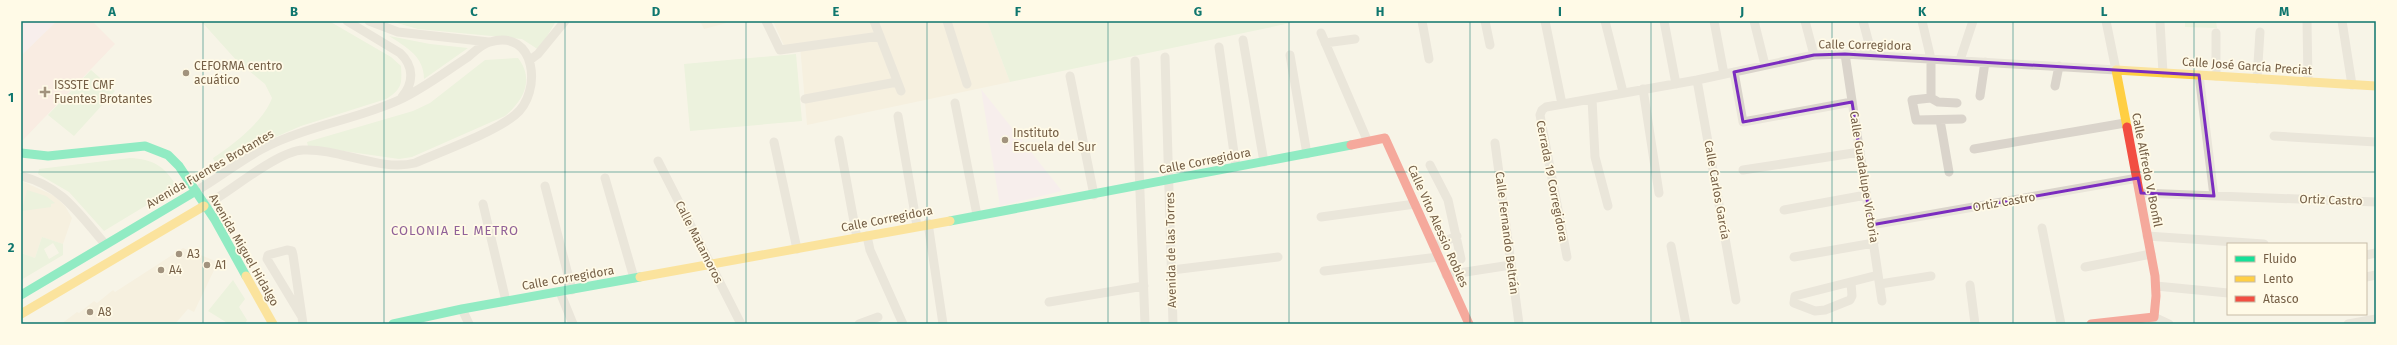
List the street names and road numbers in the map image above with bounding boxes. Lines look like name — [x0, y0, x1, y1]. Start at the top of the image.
street label: Calle Corregidora — [1818, 37, 1912, 53]
street label: Calle José García Preciat — [2181, 54, 2313, 78]
street label: Calle Guadalupe Victoria — [1847, 110, 1881, 244]
street label: Calle Alfredo V. Bonfil — [2129, 112, 2165, 229]
street label: Cerrada 19 Corregidora — [1533, 119, 1571, 243]
street label: Avenida Fuentes Brotantes — [144, 127, 277, 211]
street label: Calle Carlos García — [1701, 139, 1733, 241]
street label: Calle Corregidora — [1158, 145, 1252, 177]
street label: Calle Vito Alessio Robles — [1405, 163, 1471, 290]
street label: Calle Fernando Beltrán — [1493, 171, 1521, 295]
street label: Ortiz Castro — [1972, 190, 2036, 214]
street label: Avenida Miguel Hidalgo — [206, 191, 282, 309]
street label: Avenida de las Torres — [1163, 192, 1179, 308]
street label: Ortiz Castro — [2299, 192, 2363, 208]
street label: Calle Matamoros — [672, 198, 726, 286]
street label: Calle Corregidora — [840, 203, 934, 235]
street label: Calle Corregidora — [521, 263, 615, 293]

